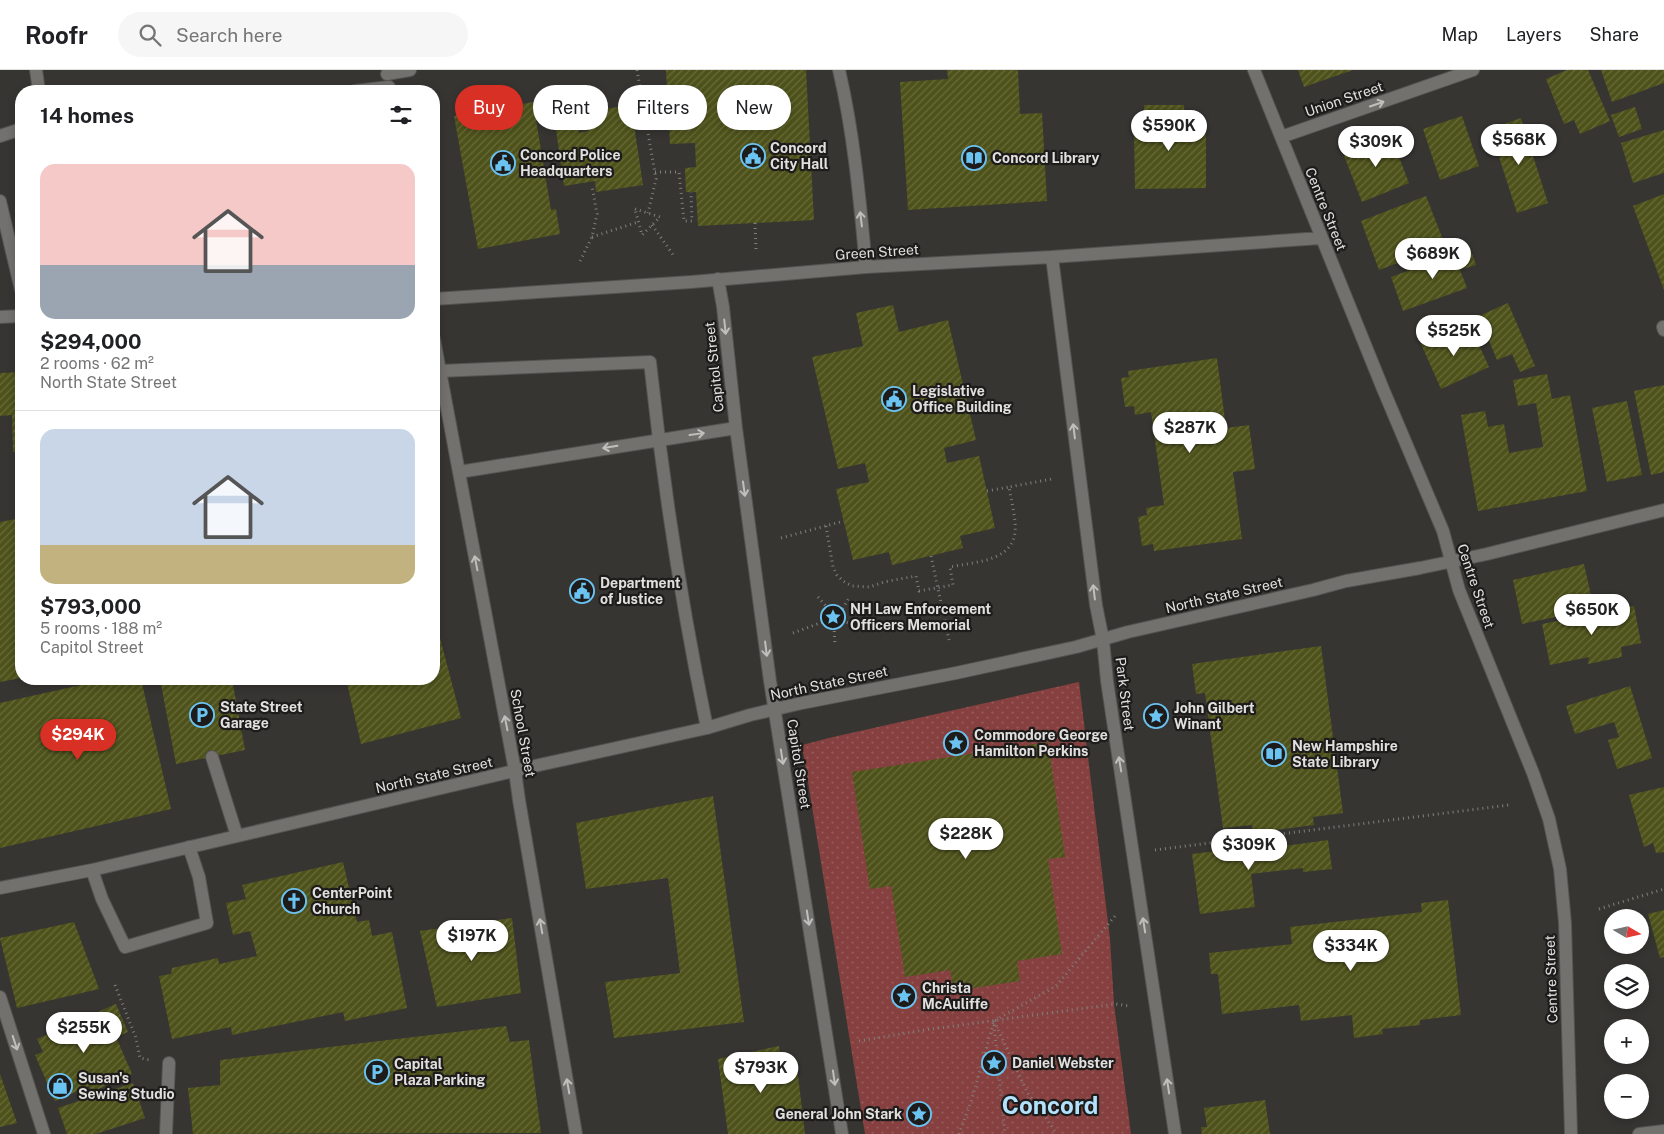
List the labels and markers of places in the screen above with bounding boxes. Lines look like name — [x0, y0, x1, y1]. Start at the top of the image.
pin: $590K — [1134, 109, 1204, 152]
pin: $568K — [1484, 124, 1554, 166]
pin: $309K — [1341, 126, 1411, 168]
place label: Concord City Hall — [770, 140, 829, 172]
public building icon: Concord City Hall — [740, 143, 766, 169]
library icon: Concord Library — [961, 145, 987, 171]
place label: Concord Police Headquarters — [520, 147, 621, 179]
public building icon: Concord Police Headquarters — [490, 150, 516, 176]
place label: Concord Library — [992, 150, 1099, 166]
pin: $689K — [1398, 238, 1468, 280]
pin: $525K — [1419, 314, 1489, 357]
place label: Legislative Office Building — [912, 383, 1012, 415]
public building icon: Legislative Office Building — [881, 386, 907, 412]
pin: $287K — [1155, 412, 1225, 454]
place label: Department of Justice — [600, 575, 681, 607]
public building icon: Department of Justice — [569, 578, 595, 604]
pin: $650K — [1557, 594, 1627, 636]
place label: NH Law Enforcement Officers Memorial — [850, 601, 991, 633]
place icon: NH Law Enforcement Officers Memorial — [820, 604, 846, 630]
place label: State Street Garage — [220, 699, 303, 731]
place label: John Gilbert Winant — [1174, 700, 1255, 732]
parking icon: State Street Garage — [189, 702, 215, 728]
place icon: John Gilbert Winant — [1143, 703, 1169, 729]
pin: $294K — [43, 718, 113, 761]
place label: Commodore George Hamilton Perkins — [974, 727, 1108, 759]
place icon: Commodore George Hamilton Perkins — [943, 730, 969, 756]
place label: New Hampshire State Library — [1292, 738, 1398, 770]
library icon: New Hampshire State Library — [1261, 741, 1287, 767]
pin: $228K — [931, 818, 1001, 860]
pin: $309K — [1214, 828, 1284, 871]
place label: CenterPoint Church — [312, 885, 392, 917]
church icon: CenterPoint Church — [281, 888, 307, 914]
pin: $197K — [437, 920, 507, 962]
pin: $334K — [1316, 930, 1386, 972]
place label: Christa McAuliffe — [922, 980, 988, 1012]
place icon: Christa McAuliffe — [891, 983, 917, 1009]
pin: $255K — [49, 1012, 119, 1054]
place icon: Daniel Webster — [981, 1050, 1007, 1076]
pin: $793K — [726, 1052, 796, 1094]
place label: Daniel Webster — [1012, 1055, 1114, 1071]
place label: Capital Plaza Parking — [394, 1056, 486, 1088]
parking icon: Capital Plaza Parking — [364, 1059, 390, 1085]
place label: Susan's Sewing Studio — [78, 1070, 175, 1102]
shop icon: Susan's Sewing Studio — [47, 1073, 73, 1099]
place icon: General John Stark — [906, 1101, 932, 1127]
place label: General John Stark — [775, 1106, 902, 1122]

